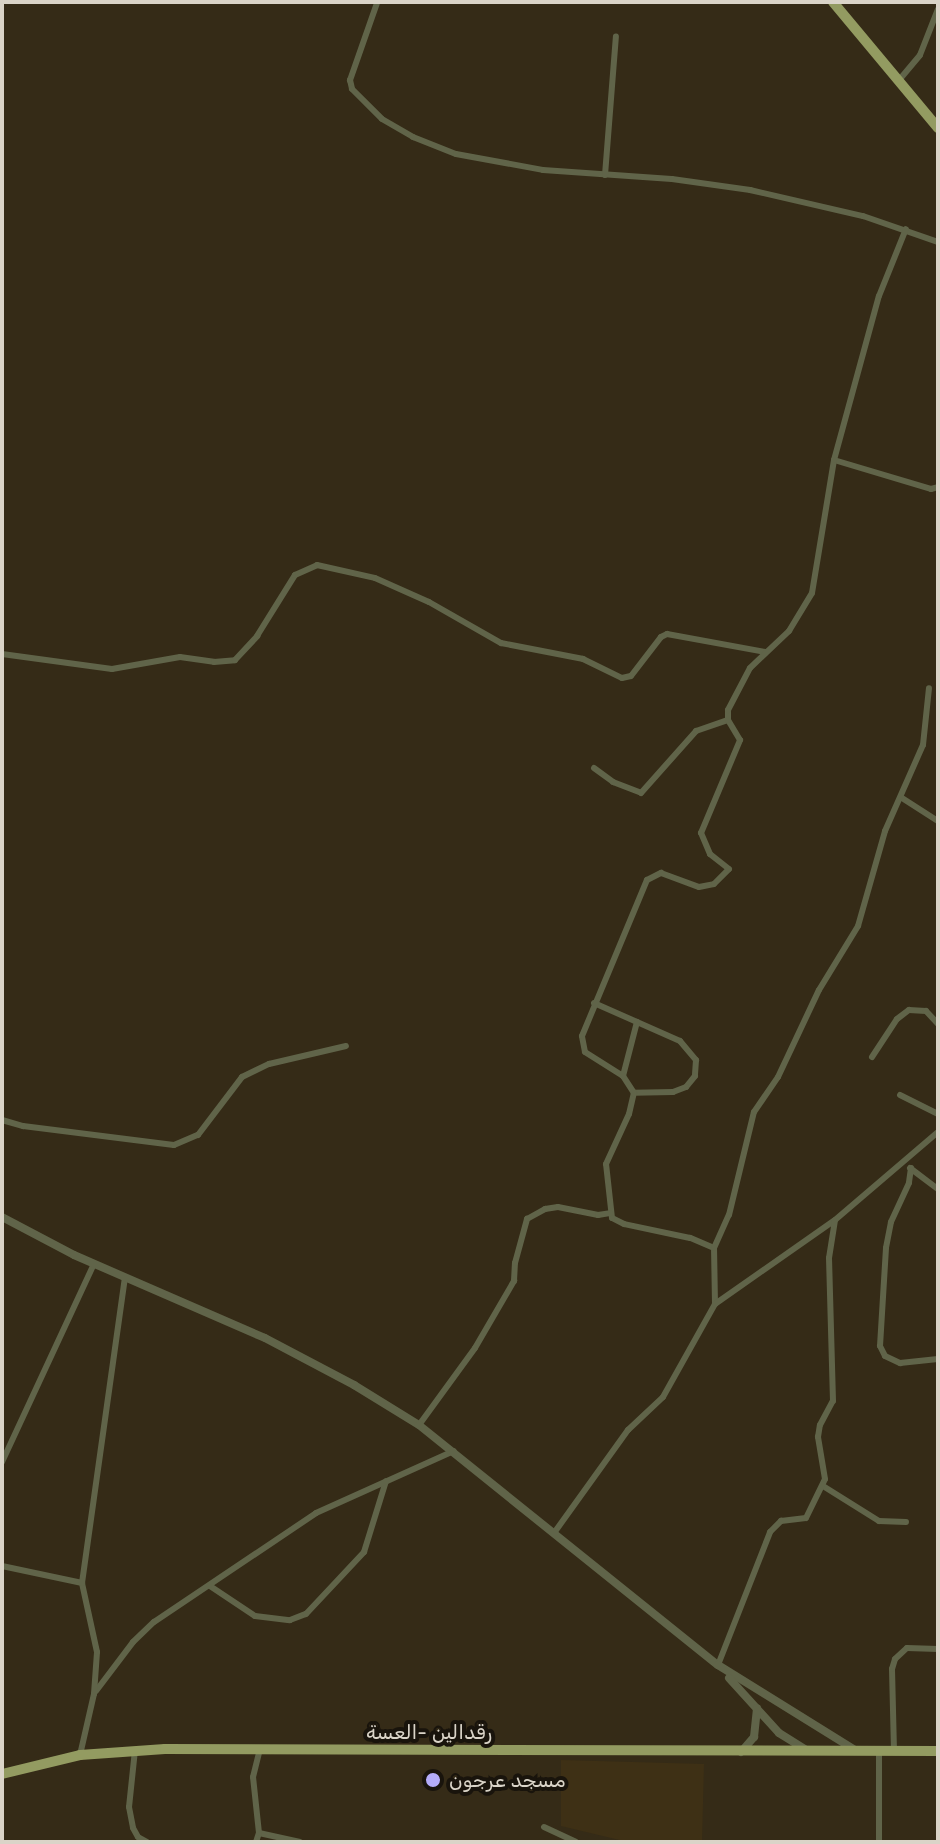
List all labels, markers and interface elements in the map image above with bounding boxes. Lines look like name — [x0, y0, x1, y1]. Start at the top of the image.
street label: رقدالين -العسة — [366, 1720, 492, 1744]
place label: مسجد عرجون — [449, 1768, 566, 1792]
marker: مسجد عرجون — [424, 1771, 442, 1789]

